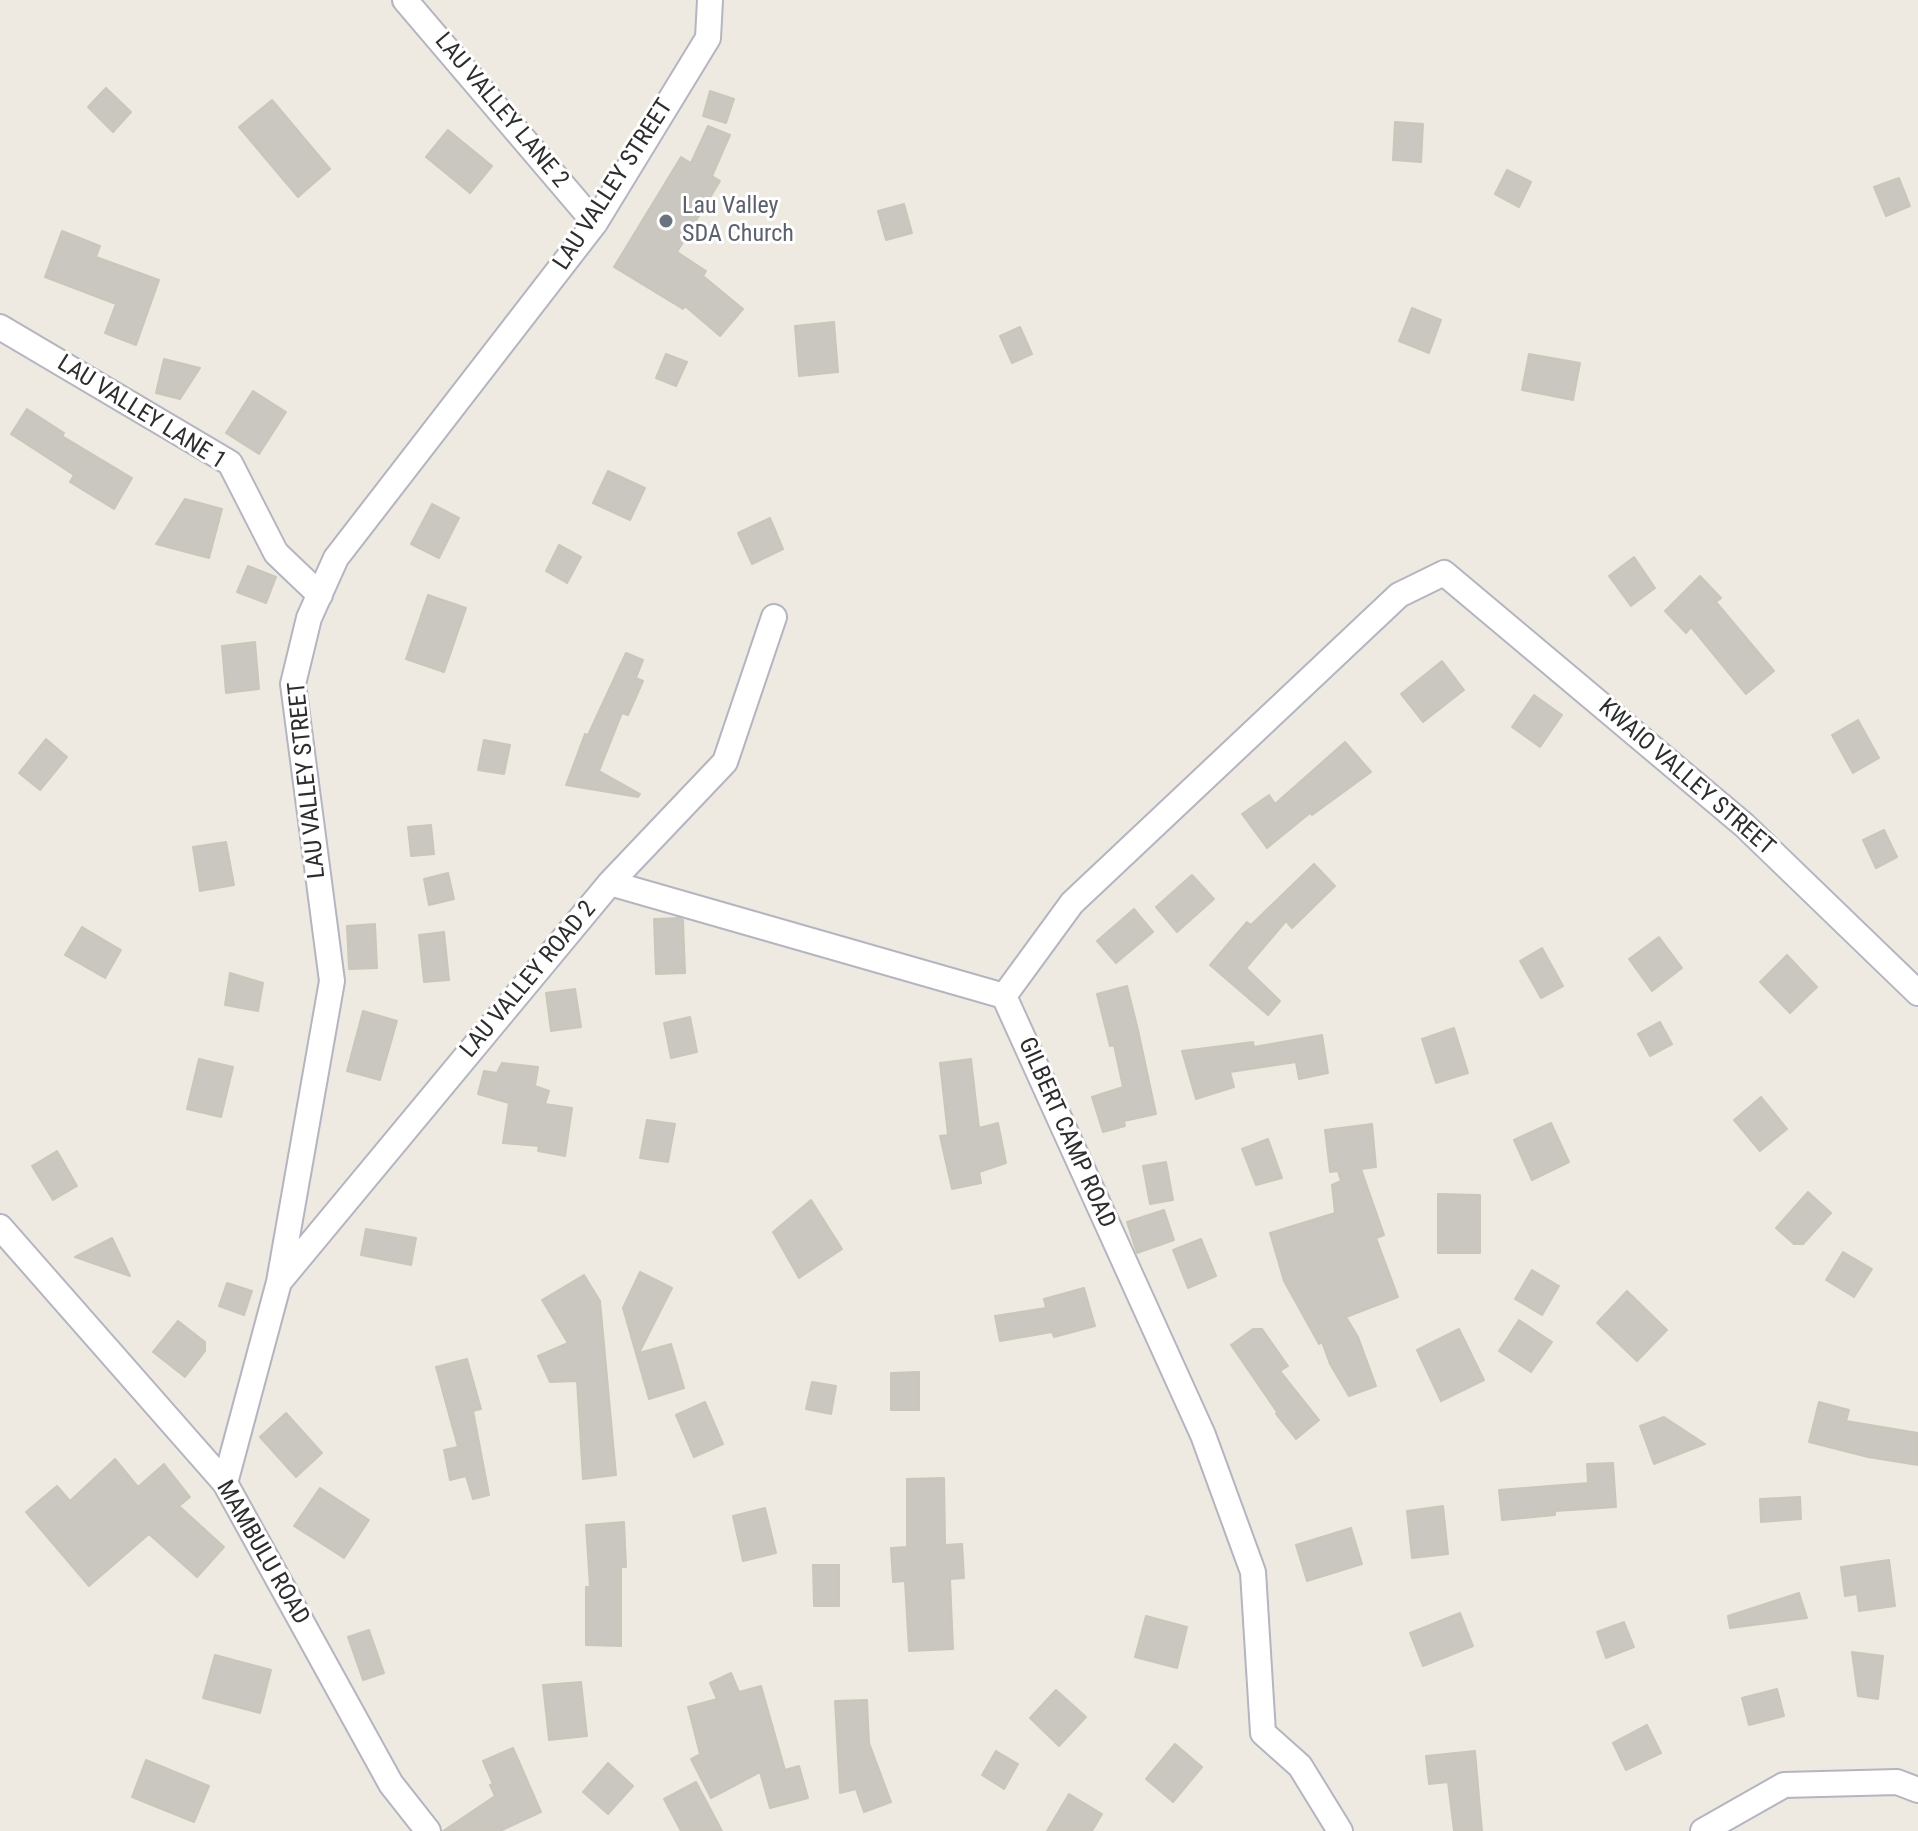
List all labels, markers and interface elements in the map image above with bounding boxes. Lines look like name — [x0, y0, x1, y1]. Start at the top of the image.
street label: LAU VALLEY LANE 2 — [428, 28, 574, 194]
street label: LAU VALLEY STREET — [548, 94, 680, 276]
place label: Lau Valley SDA Church — [682, 193, 794, 249]
marker: Lau Valley SDA Church — [657, 212, 675, 230]
street label: LAU VALLEY LANE 1 — [51, 350, 231, 476]
street label: LAU VALLEY STREET — [283, 680, 333, 880]
street label: KWAIO VALLEY STREET — [1592, 694, 1780, 862]
street label: LAU VALLEY ROAD 2 — [455, 896, 603, 1064]
street label: GILBERT CAMP ROAD — [1011, 1033, 1121, 1233]
street label: MAMBULU ROAD — [209, 1476, 315, 1630]

